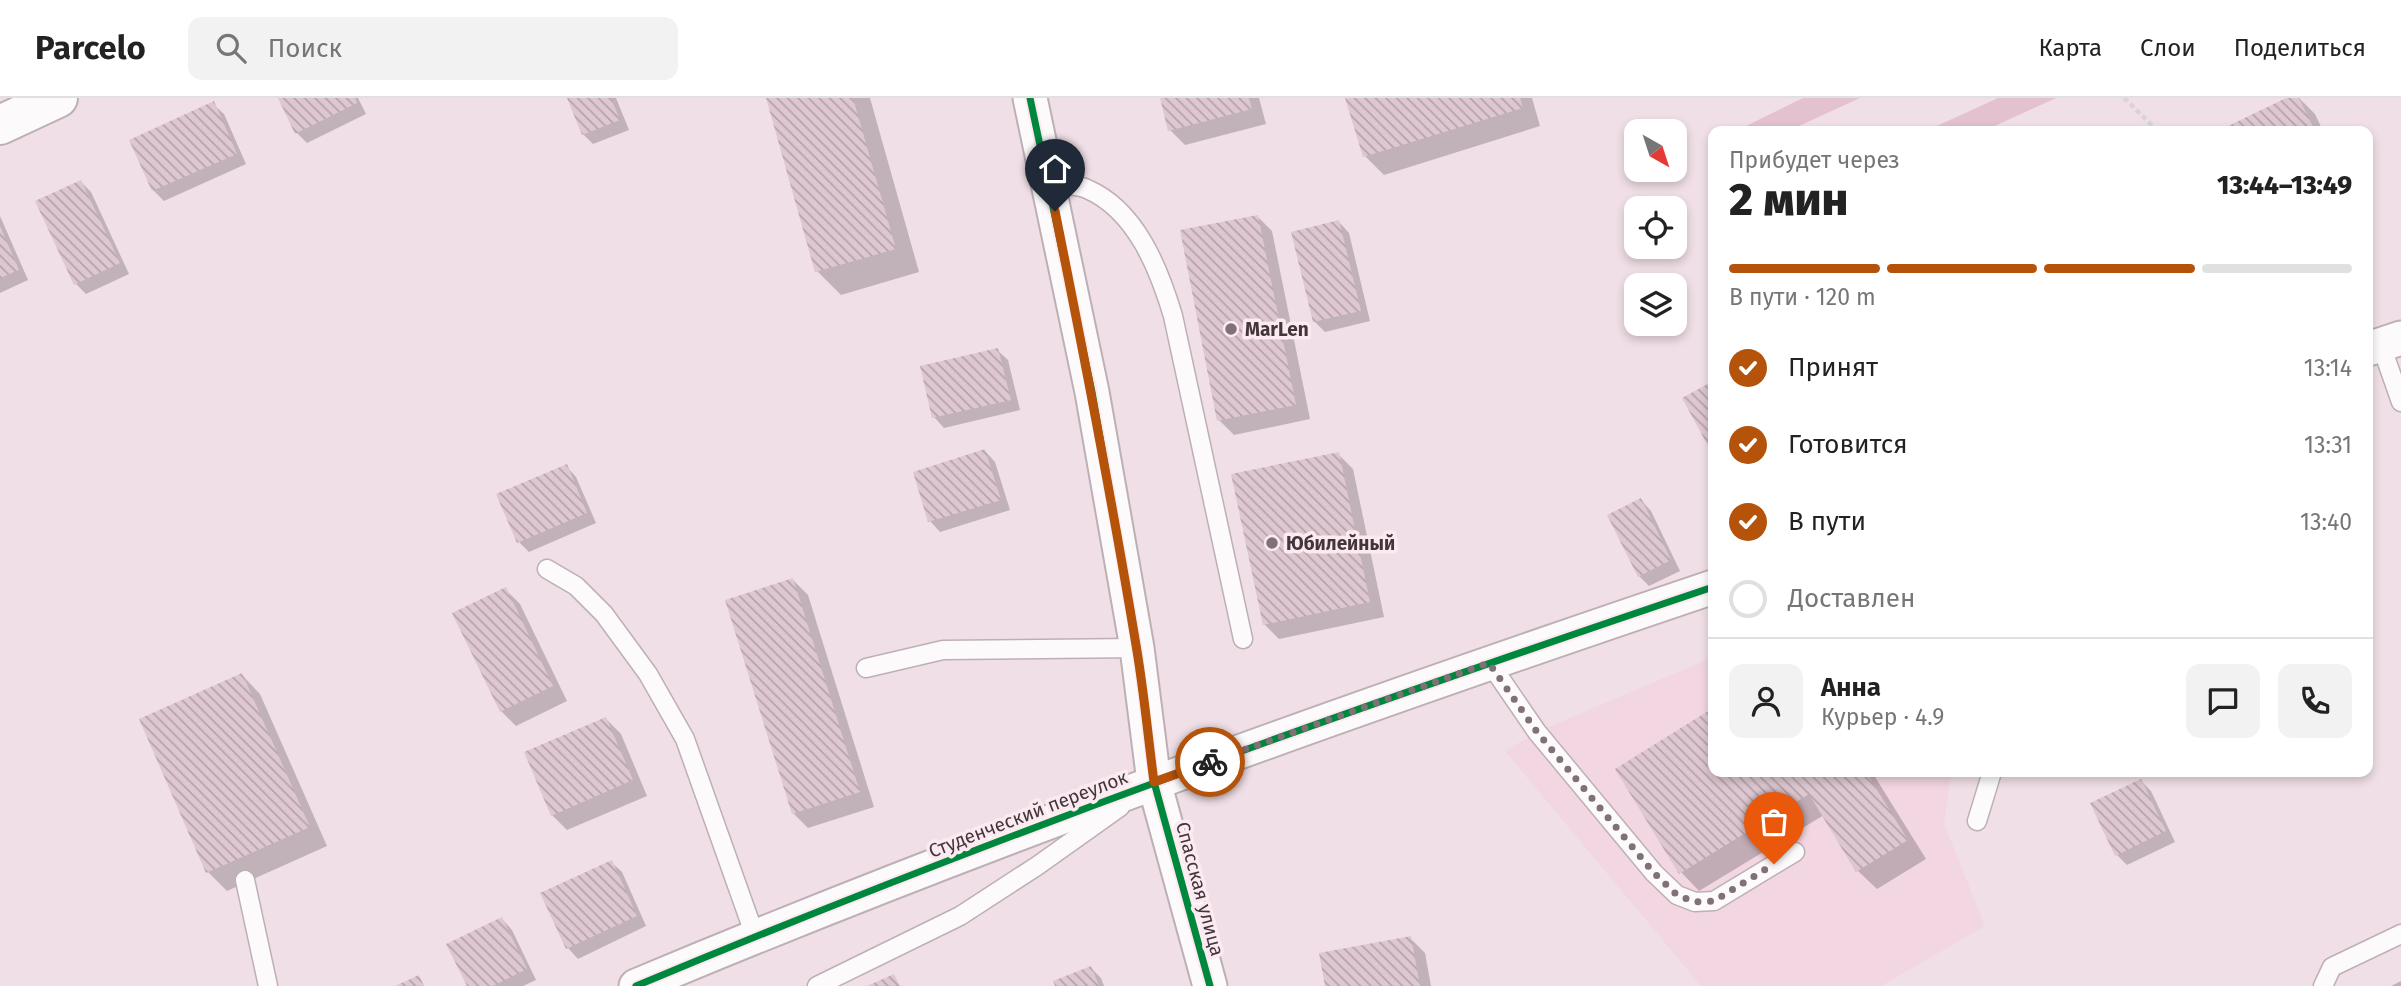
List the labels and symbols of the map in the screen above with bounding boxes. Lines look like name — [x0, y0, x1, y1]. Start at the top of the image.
north arrow — [1624, 119, 1687, 182]
pin — [1025, 139, 1085, 211]
place label: MarLen — [1245, 318, 1309, 341]
marker: MarLen — [1223, 321, 1239, 337]
place label: Юбилейный — [1286, 532, 1395, 555]
marker: Юбилейный — [1264, 535, 1280, 551]
courier — [1175, 727, 1245, 797]
street label: Студенческий переулок — [925, 765, 1131, 863]
pin — [1744, 792, 1804, 864]
street label: Спасская улица — [1171, 819, 1229, 959]

